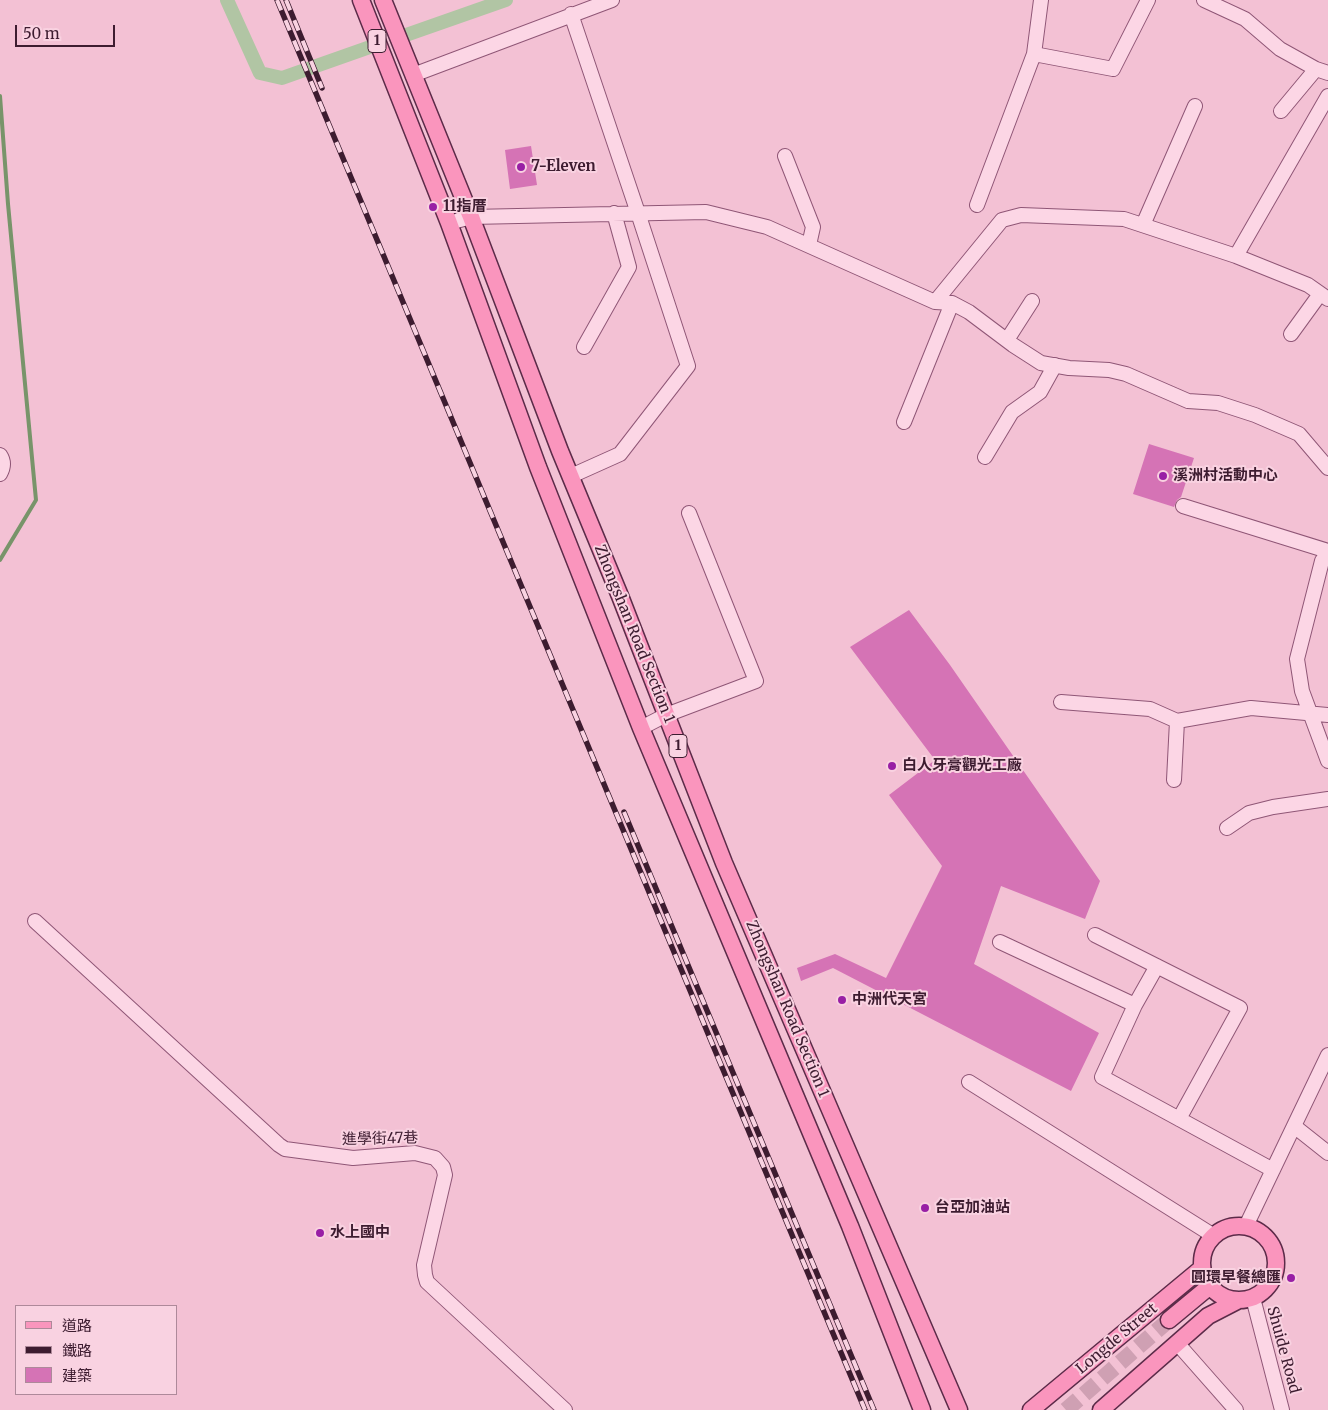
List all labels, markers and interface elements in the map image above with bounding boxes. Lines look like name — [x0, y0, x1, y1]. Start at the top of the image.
scale bar — [18, 15, 118, 47]
text: 50 m — [23, 24, 60, 43]
road number: 1 — [368, 29, 386, 52]
place label: 7-Eleven — [531, 158, 596, 176]
marker: 7-Eleven — [515, 161, 527, 173]
place label: 11指厝 — [443, 198, 486, 216]
marker: 11指厝 — [427, 201, 439, 213]
place label: 溪洲村活動中心 — [1173, 467, 1278, 485]
marker: 溪洲村活動中心 — [1157, 470, 1169, 482]
street label: Zhongshan Road Section 1 — [590, 542, 678, 726]
road number: 1 — [669, 734, 687, 758]
place label: 白人牙膏觀光工廠 — [902, 757, 1022, 775]
marker: 白人牙膏觀光工廠 — [886, 760, 898, 772]
street label: Zhongshan Road Section 1 — [742, 918, 832, 1100]
place label: 中洲代天宮 — [852, 991, 927, 1009]
marker: 中洲代天宮 — [836, 994, 848, 1006]
street label: 進學街47巷 — [342, 1129, 418, 1149]
place label: 台亞加油站 — [935, 1199, 1010, 1217]
marker: 台亞加油站 — [919, 1202, 931, 1214]
place label: 水上國中 — [330, 1224, 390, 1242]
marker: 水上國中 — [314, 1227, 326, 1239]
place label: 圓環早餐總匯 — [1191, 1269, 1281, 1287]
marker: 圓環早餐總匯 — [1285, 1272, 1297, 1284]
street label: Longde Street — [1073, 1300, 1161, 1378]
street label: Shuide Road — [1263, 1304, 1303, 1396]
legend — [15, 1305, 178, 1395]
text: 道路 — [62, 1316, 92, 1335]
text: 鐵路 — [62, 1341, 92, 1360]
text: 建築 — [62, 1366, 92, 1385]

